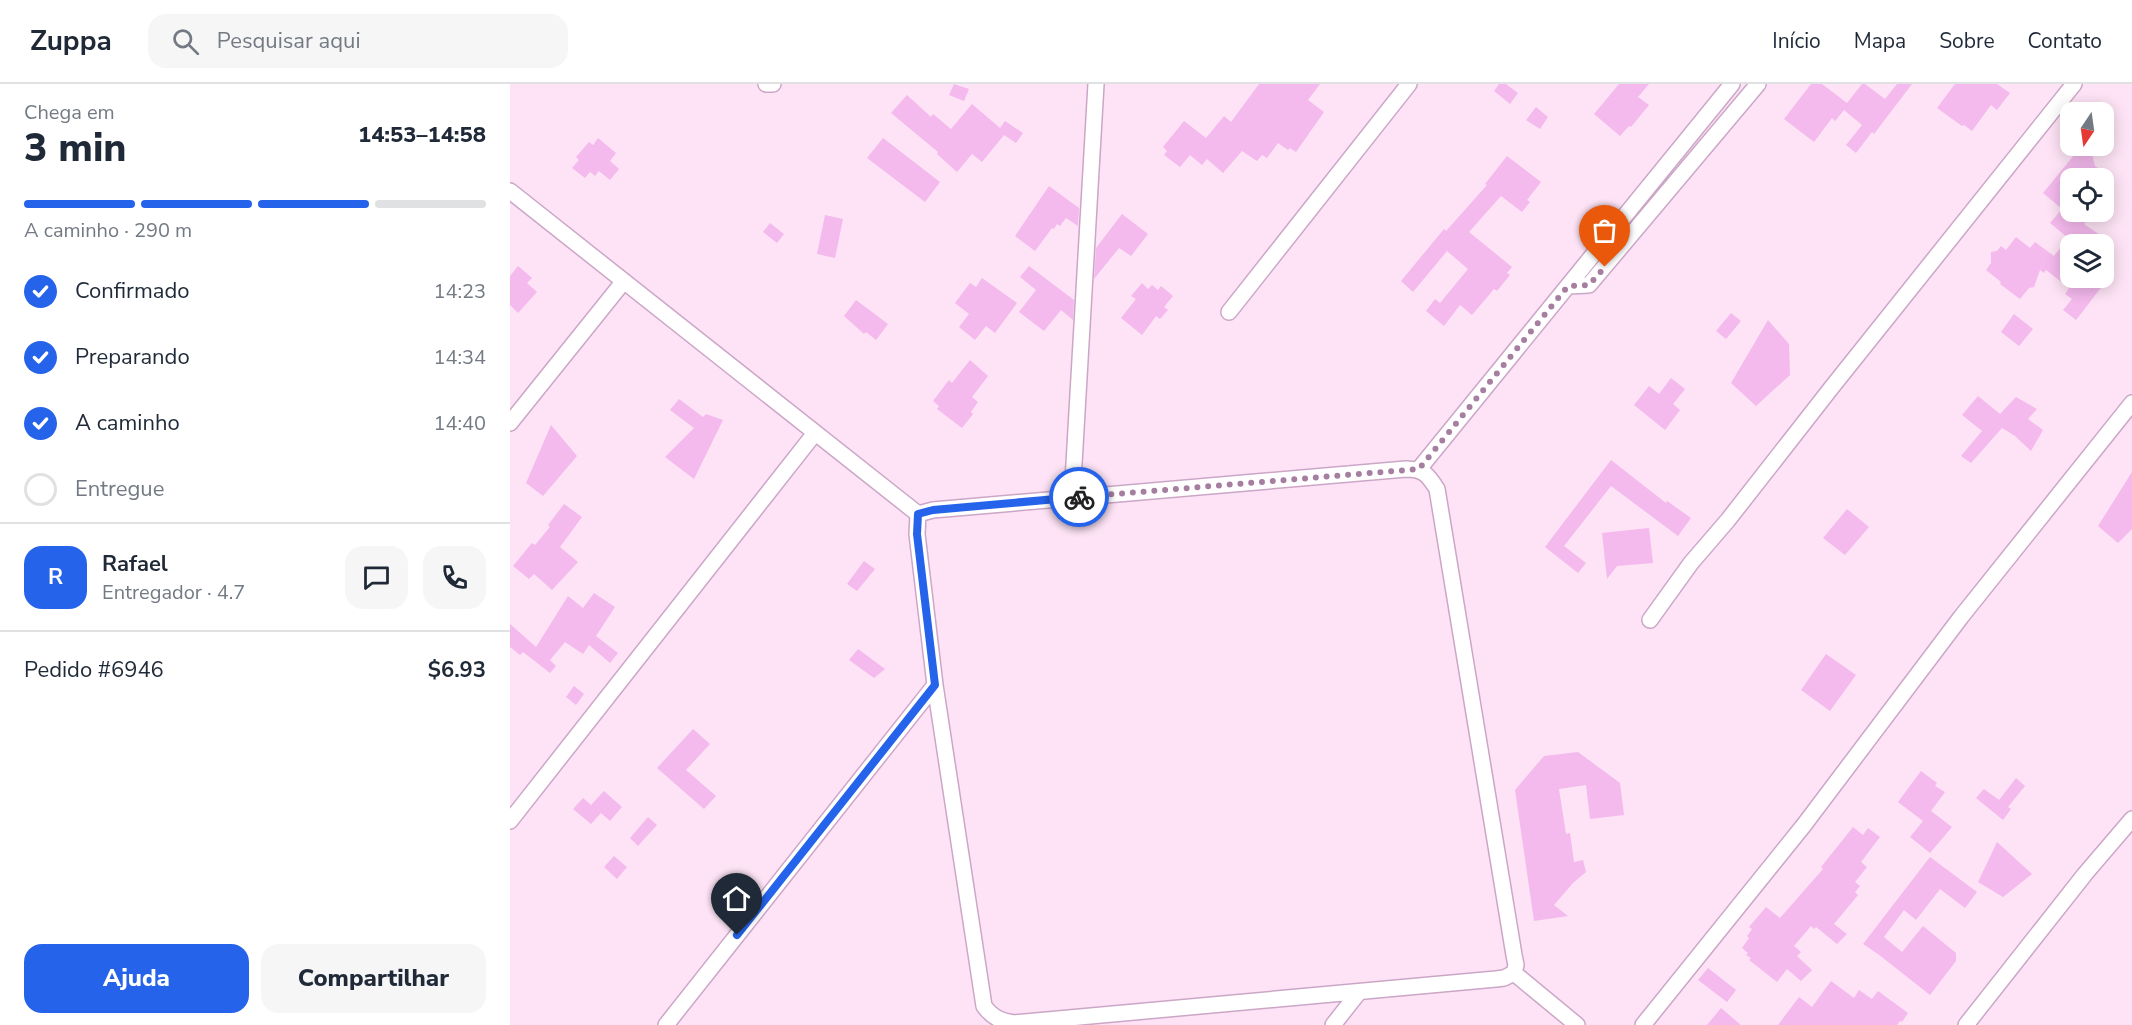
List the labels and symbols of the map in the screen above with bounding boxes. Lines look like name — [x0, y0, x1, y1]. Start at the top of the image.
north arrow — [2060, 102, 2114, 156]
pin — [1579, 205, 1630, 267]
courier — [1049, 467, 1109, 527]
pin — [711, 873, 762, 935]

